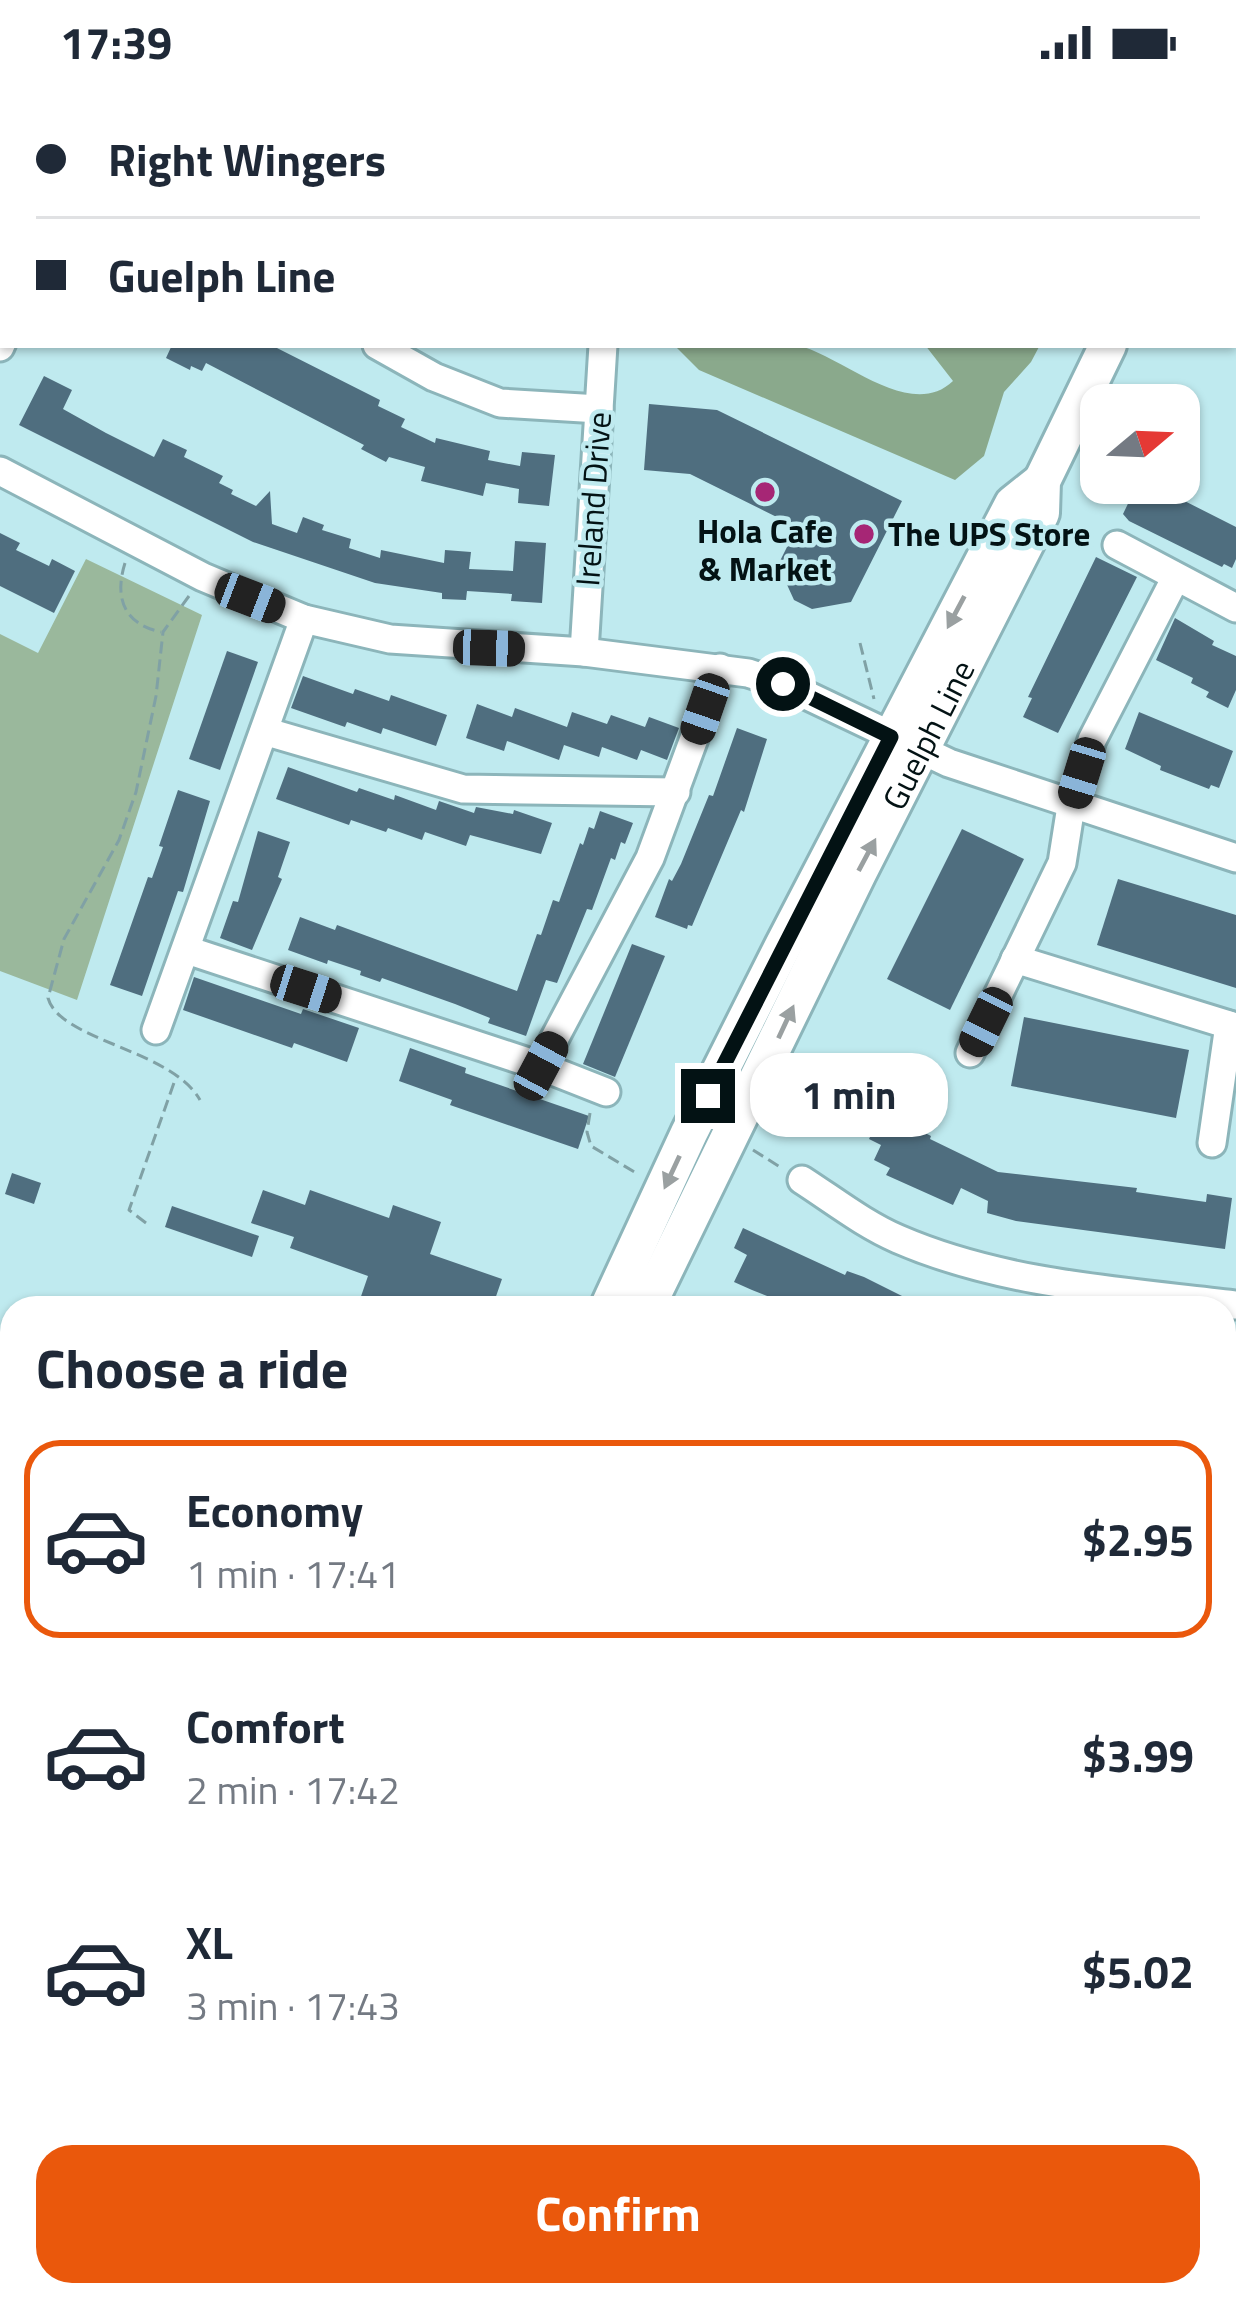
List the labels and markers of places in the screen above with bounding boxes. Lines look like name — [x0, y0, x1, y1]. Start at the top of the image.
marker: Hola Cafe & Market — [752, 479, 778, 505]
place label: Hola Cafe & Market — [697, 506, 833, 594]
place label: The UPS Store — [888, 509, 1090, 559]
marker: The UPS Store — [851, 521, 877, 547]

